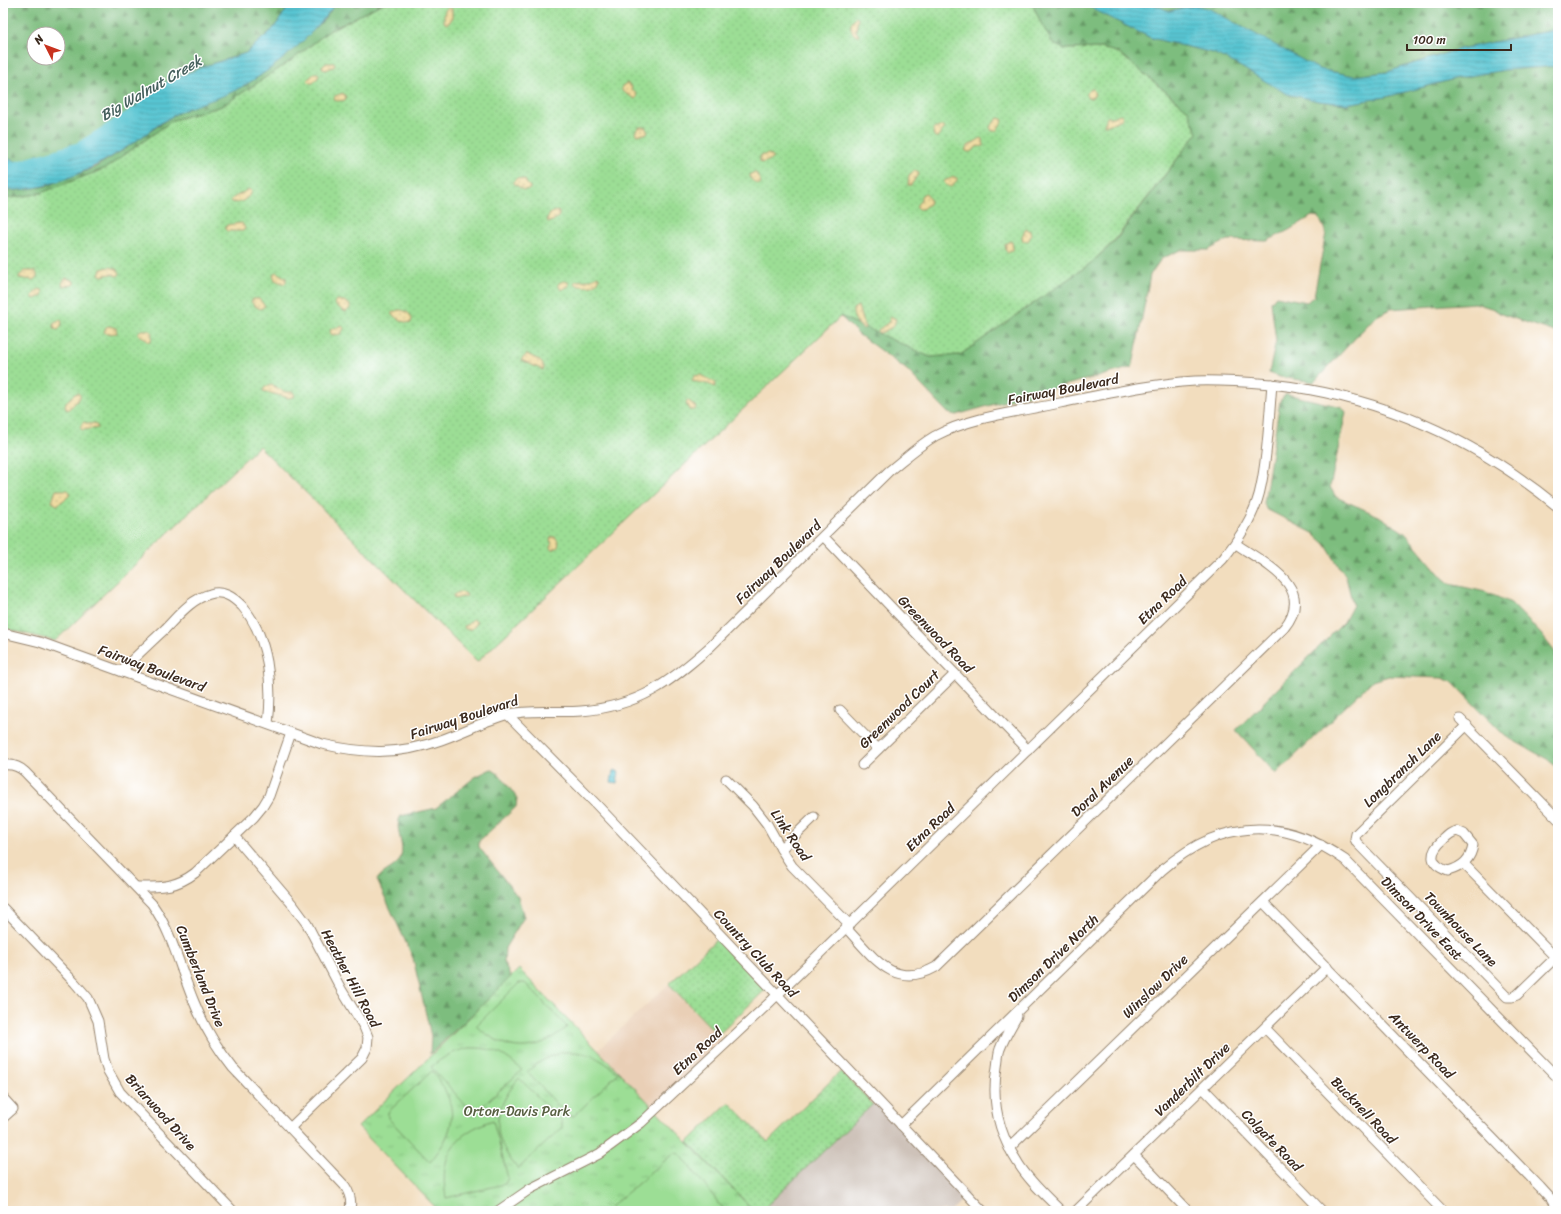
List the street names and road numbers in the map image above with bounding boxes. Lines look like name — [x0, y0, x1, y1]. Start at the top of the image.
street label: Fairway Boulevard — [1005, 366, 1122, 413]
street label: Fairway Boulevard — [729, 513, 829, 610]
street label: Etna Road — [1131, 569, 1195, 631]
street label: Greenwood Road — [892, 589, 981, 681]
street label: Fairway Boulevard — [95, 637, 211, 700]
street label: Greenwood Court — [853, 663, 947, 755]
street label: Fairway Boulevard — [407, 688, 523, 747]
street label: Longbranch Lane — [1357, 725, 1448, 814]
street label: Doral Avenue — [1065, 749, 1140, 823]
street label: Etna Road — [899, 796, 963, 858]
street label: Link Road — [764, 804, 818, 868]
street label: Dimson Drive East — [1375, 870, 1469, 967]
street label: Townhouse Lane — [1418, 885, 1504, 973]
street label: Country Club Road — [707, 903, 805, 1005]
street label: Dimson Drive North — [1002, 908, 1105, 1009]
street label: Cumberland Drive — [169, 921, 232, 1031]
street label: Heather Hill Road — [314, 924, 388, 1034]
street label: Winslow Drive — [1116, 948, 1195, 1025]
street label: Antwerp Road — [1382, 1005, 1462, 1086]
street label: Etna Road — [666, 1020, 730, 1082]
street label: Vanderbilt Drive — [1148, 1036, 1237, 1123]
street label: Briarwood Drive — [119, 1068, 203, 1157]
street label: Bucknell Road — [1324, 1070, 1404, 1151]
street label: Colgate Road — [1235, 1103, 1310, 1179]

